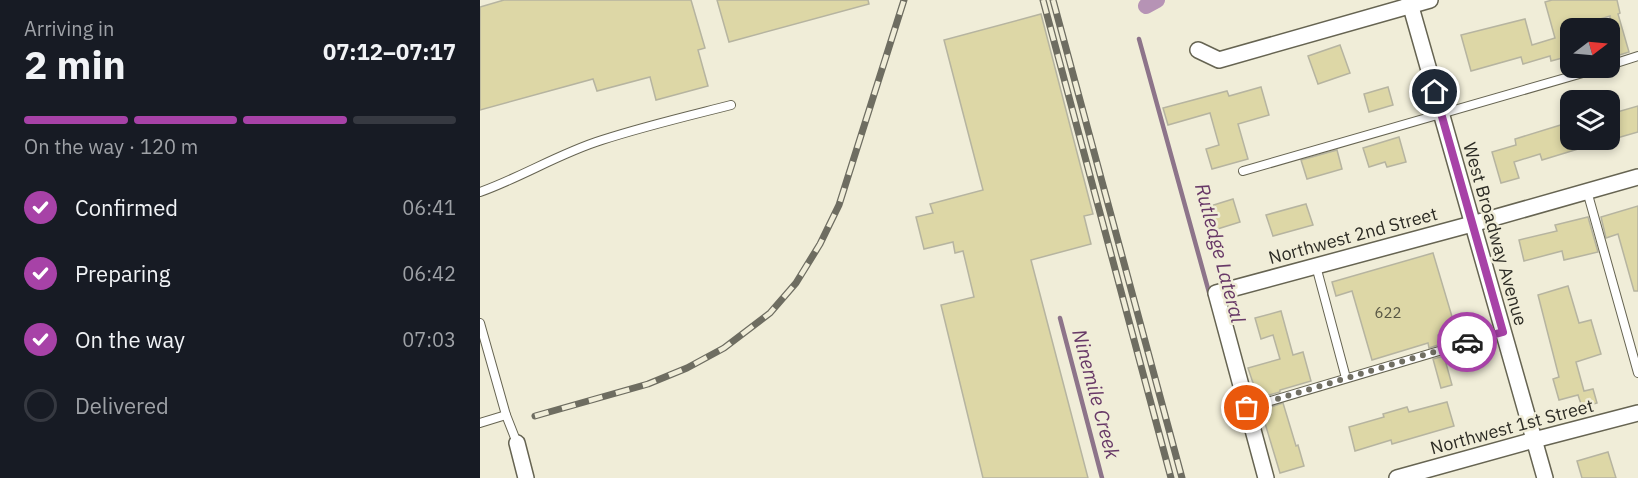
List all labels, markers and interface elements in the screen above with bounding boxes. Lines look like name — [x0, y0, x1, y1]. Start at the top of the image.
text: Arriving in — [24, 15, 114, 42]
north arrow — [1560, 18, 1620, 78]
map controls — [1560, 18, 1620, 150]
text: 07:12–07:17 — [323, 37, 456, 66]
text: 2 min — [24, 39, 126, 90]
pin — [1409, 66, 1460, 117]
icon: home — [1418, 75, 1451, 108]
button: layers — [1560, 90, 1620, 150]
text: On the way · 120 m — [24, 133, 198, 160]
street label: West Broadway Avenue — [1458, 139, 1533, 328]
water label: Rutledge Lateral — [1189, 180, 1252, 326]
icon: check — [24, 191, 57, 224]
text: Confirmed — [75, 193, 178, 222]
text: 06:41 — [402, 194, 456, 221]
street label: Northwest 2nd Street — [1266, 202, 1440, 269]
icon: check — [24, 257, 57, 290]
text: Preparing — [75, 259, 170, 288]
text: 06:42 — [402, 260, 456, 287]
house number: 622 — [1374, 303, 1402, 322]
courier — [1437, 312, 1497, 372]
icon: check — [24, 323, 57, 356]
text: On the way — [75, 325, 185, 354]
text: 07:03 — [402, 326, 456, 353]
water label: Ninemile Creek — [1066, 326, 1127, 462]
icon: car — [1451, 326, 1484, 359]
pin — [1221, 382, 1272, 433]
text: Delivered — [75, 391, 169, 420]
icon: bag — [1230, 391, 1263, 424]
street label: Northwest 1st Street — [1428, 394, 1596, 459]

